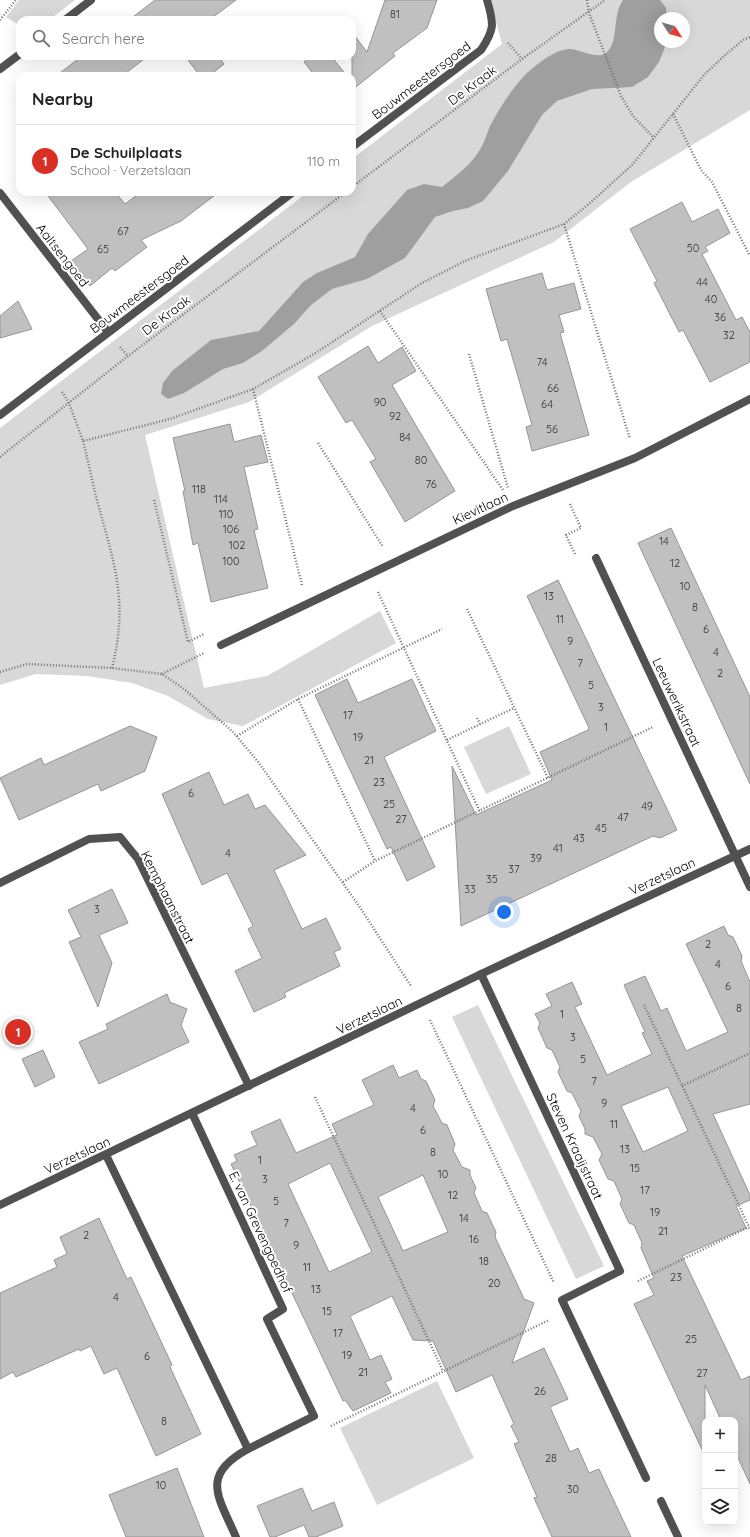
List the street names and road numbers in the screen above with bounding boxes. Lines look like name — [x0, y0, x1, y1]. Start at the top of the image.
street label: Bouwmeestersgoed — [368, 38, 474, 122]
street label: De Kraak — [445, 62, 499, 108]
street label: Aaltsengoed — [33, 220, 93, 290]
street label: Bouwmeestersgoed — [86, 252, 192, 336]
street label: De Kraak — [139, 292, 193, 338]
street label: Kievitlaan — [450, 488, 510, 528]
street label: Leeuwerikstraat — [649, 655, 705, 749]
street label: Kemphaanstraat — [138, 848, 198, 946]
street label: Verzetslaan — [626, 854, 698, 898]
street label: Verzetslaan — [333, 992, 405, 1038]
street label: Steven Kraaijstraat — [543, 1090, 607, 1202]
street label: Verzetslaan — [41, 1133, 113, 1177]
street label: E. van Grevengoedhof — [226, 1169, 296, 1296]

